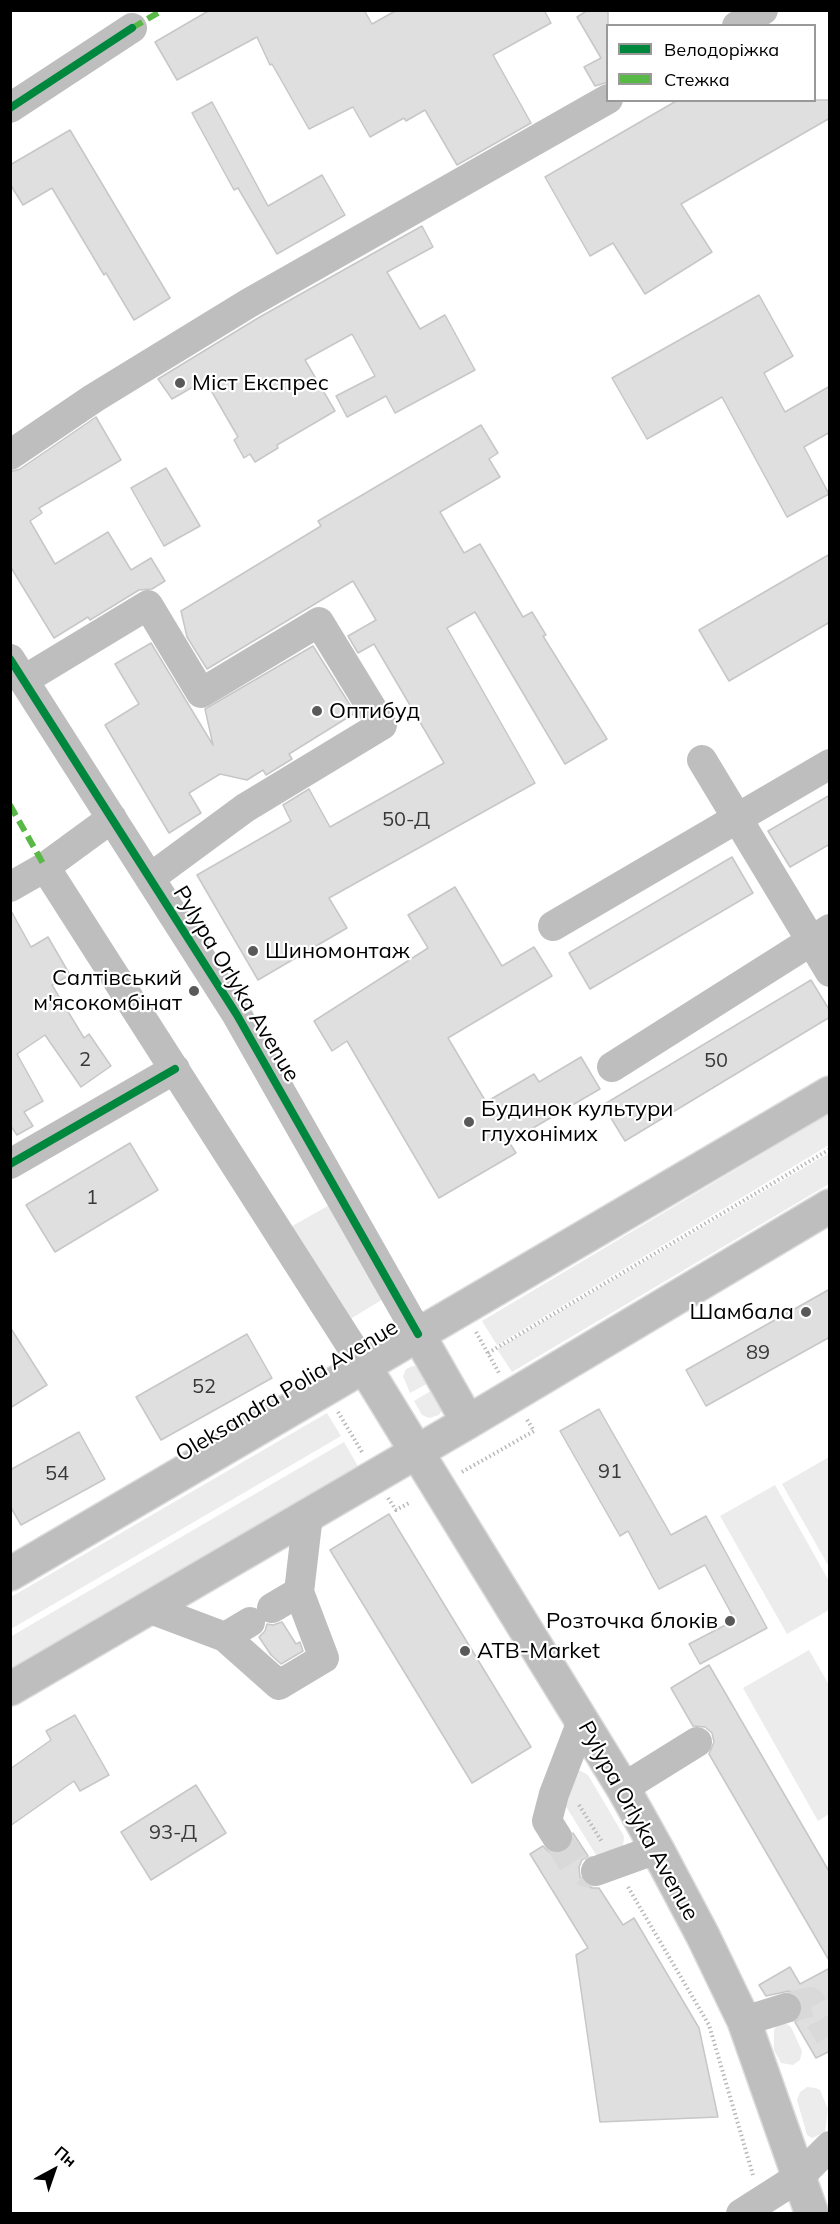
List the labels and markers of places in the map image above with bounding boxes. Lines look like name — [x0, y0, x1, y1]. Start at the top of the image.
place label: Міст Експрес — [192, 370, 329, 396]
marker: Міст Експрес — [173, 376, 187, 390]
place label: Оптибуд — [329, 698, 420, 724]
marker: Оптибуд — [310, 704, 324, 718]
place label: Шиномонтаж — [265, 938, 410, 964]
marker: Шиномонтаж — [246, 944, 260, 958]
place label: Салтівський м'ясокомбінат — [33, 965, 182, 1016]
marker: Салтівський м'ясокомбінат — [187, 984, 201, 998]
place label: Будинок культури глухонімих — [481, 1096, 673, 1148]
marker: Будинок культури глухонімих — [462, 1115, 476, 1129]
place label: Шамбала — [689, 1299, 794, 1325]
marker: Шамбала — [799, 1305, 813, 1319]
place label: Розточка блоків — [546, 1608, 718, 1634]
marker: Розточка блоків — [723, 1614, 737, 1628]
place label: ATB-Market — [477, 1638, 600, 1664]
marker: ATB-Market — [458, 1644, 472, 1658]

